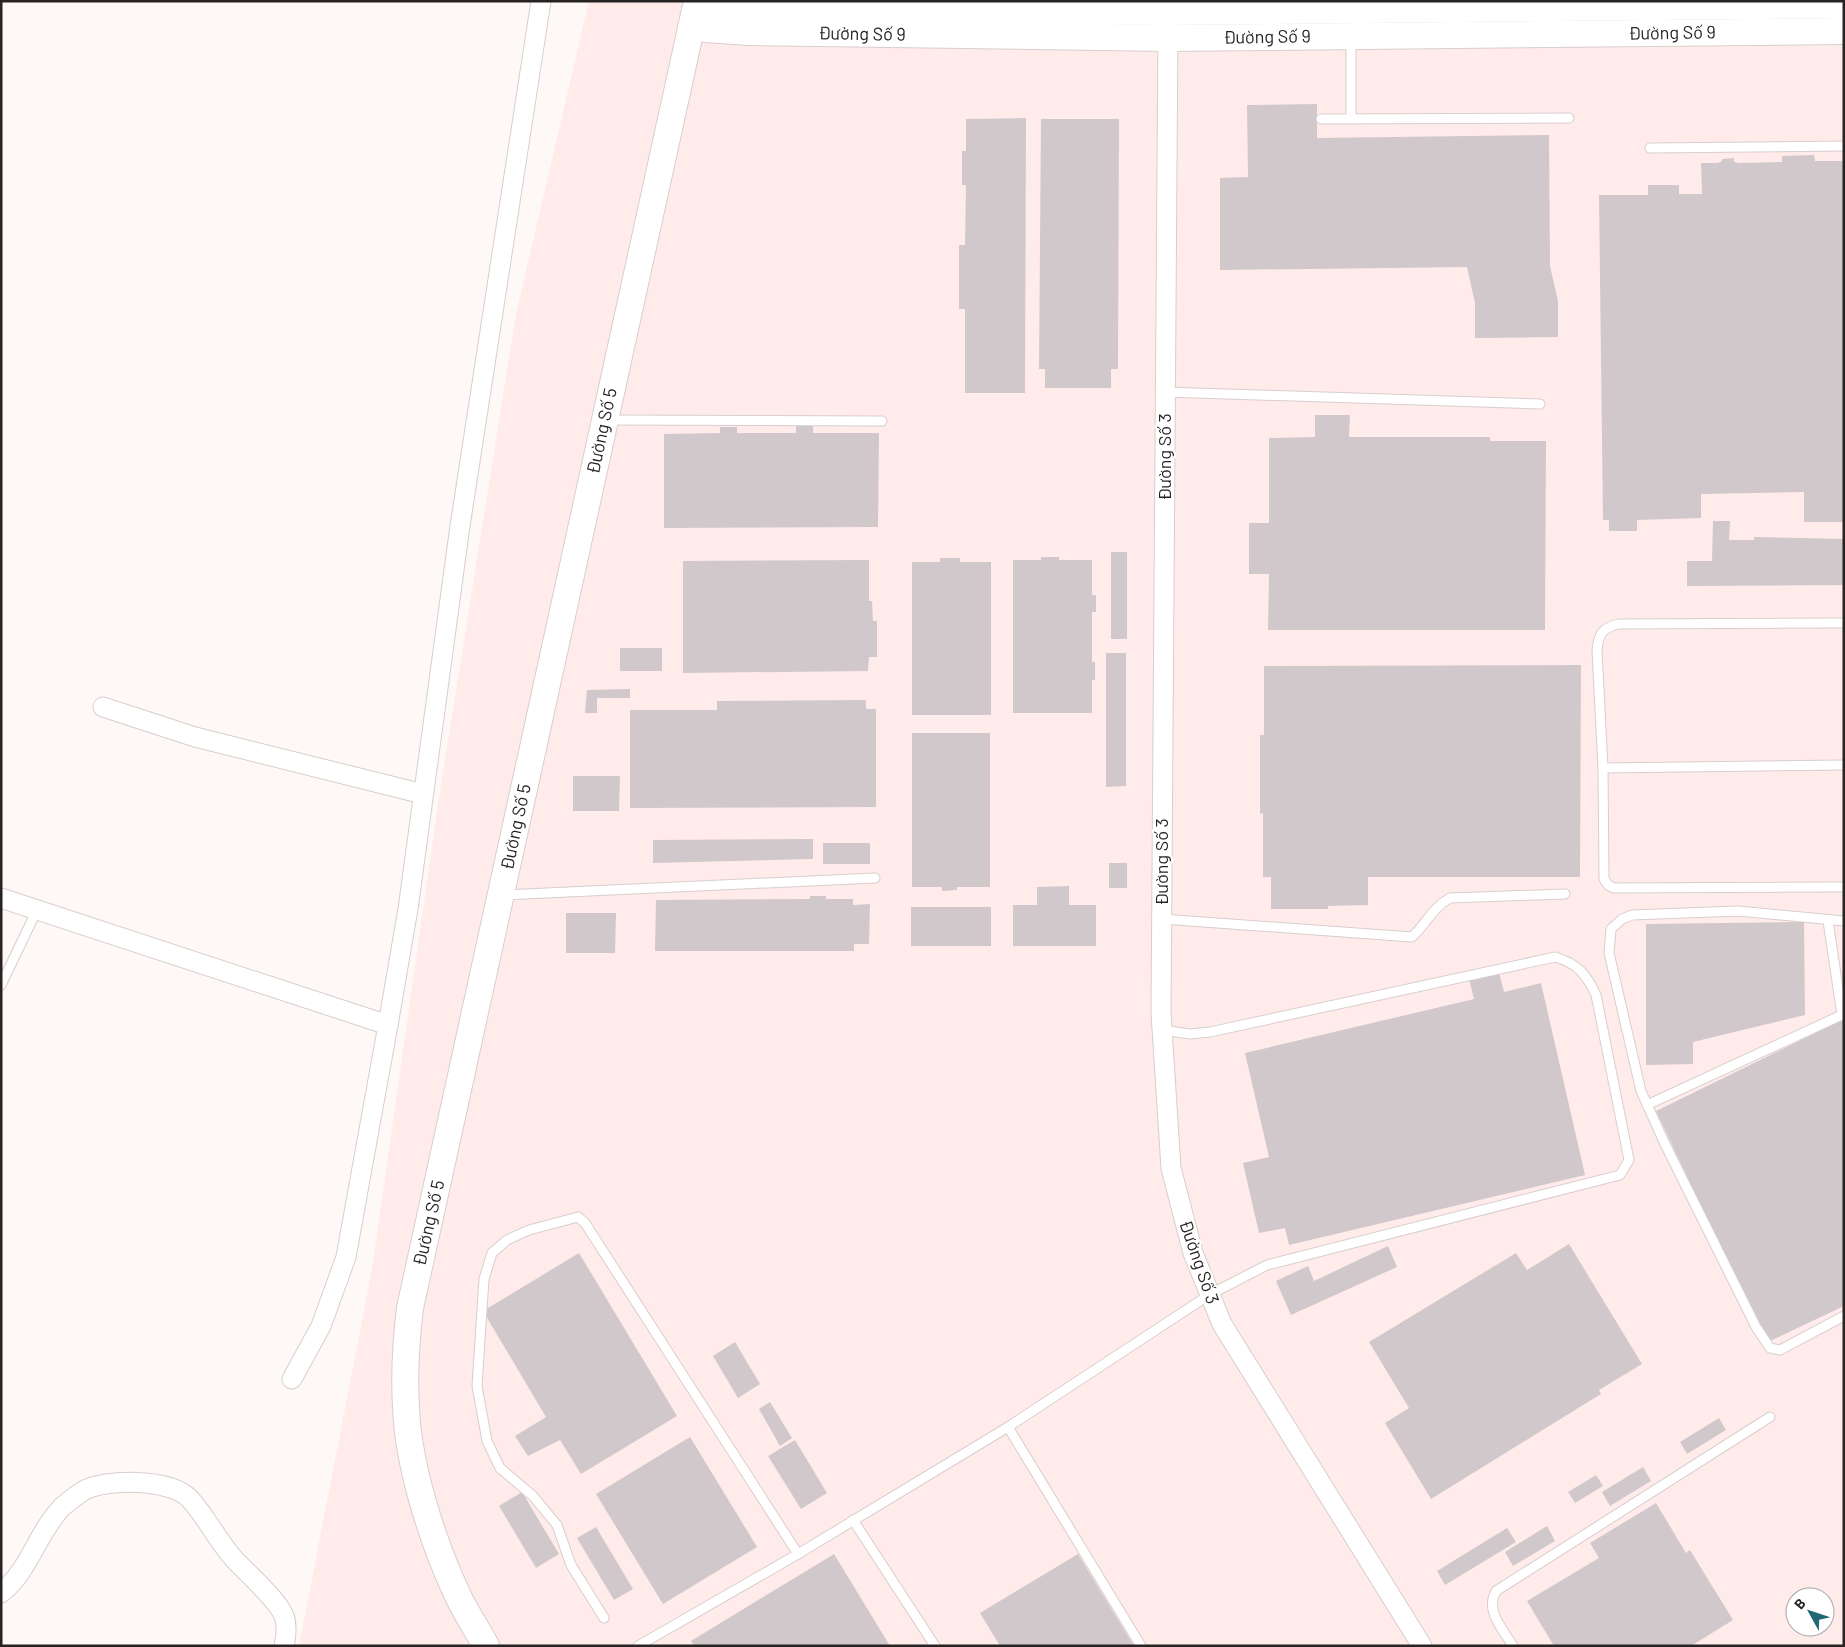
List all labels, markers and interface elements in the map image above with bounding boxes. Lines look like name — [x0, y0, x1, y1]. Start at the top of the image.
street label: Đường Số 9 — [1628, 20, 1716, 44]
street label: Đường Số 9 — [818, 21, 906, 45]
street label: Đường Số 9 — [1223, 24, 1311, 48]
street label: Đường Số 5 — [581, 386, 621, 476]
street label: Đường Số 3 — [1153, 413, 1175, 501]
street label: Đường Số 5 — [495, 782, 535, 872]
street label: Đường Số 3 — [1150, 818, 1172, 906]
street label: Đường Số 5 — [407, 1178, 449, 1268]
street label: Đường Số 3 — [1175, 1217, 1225, 1307]
north arrow — [1785, 1587, 1835, 1637]
text: B — [1790, 1595, 1809, 1612]

